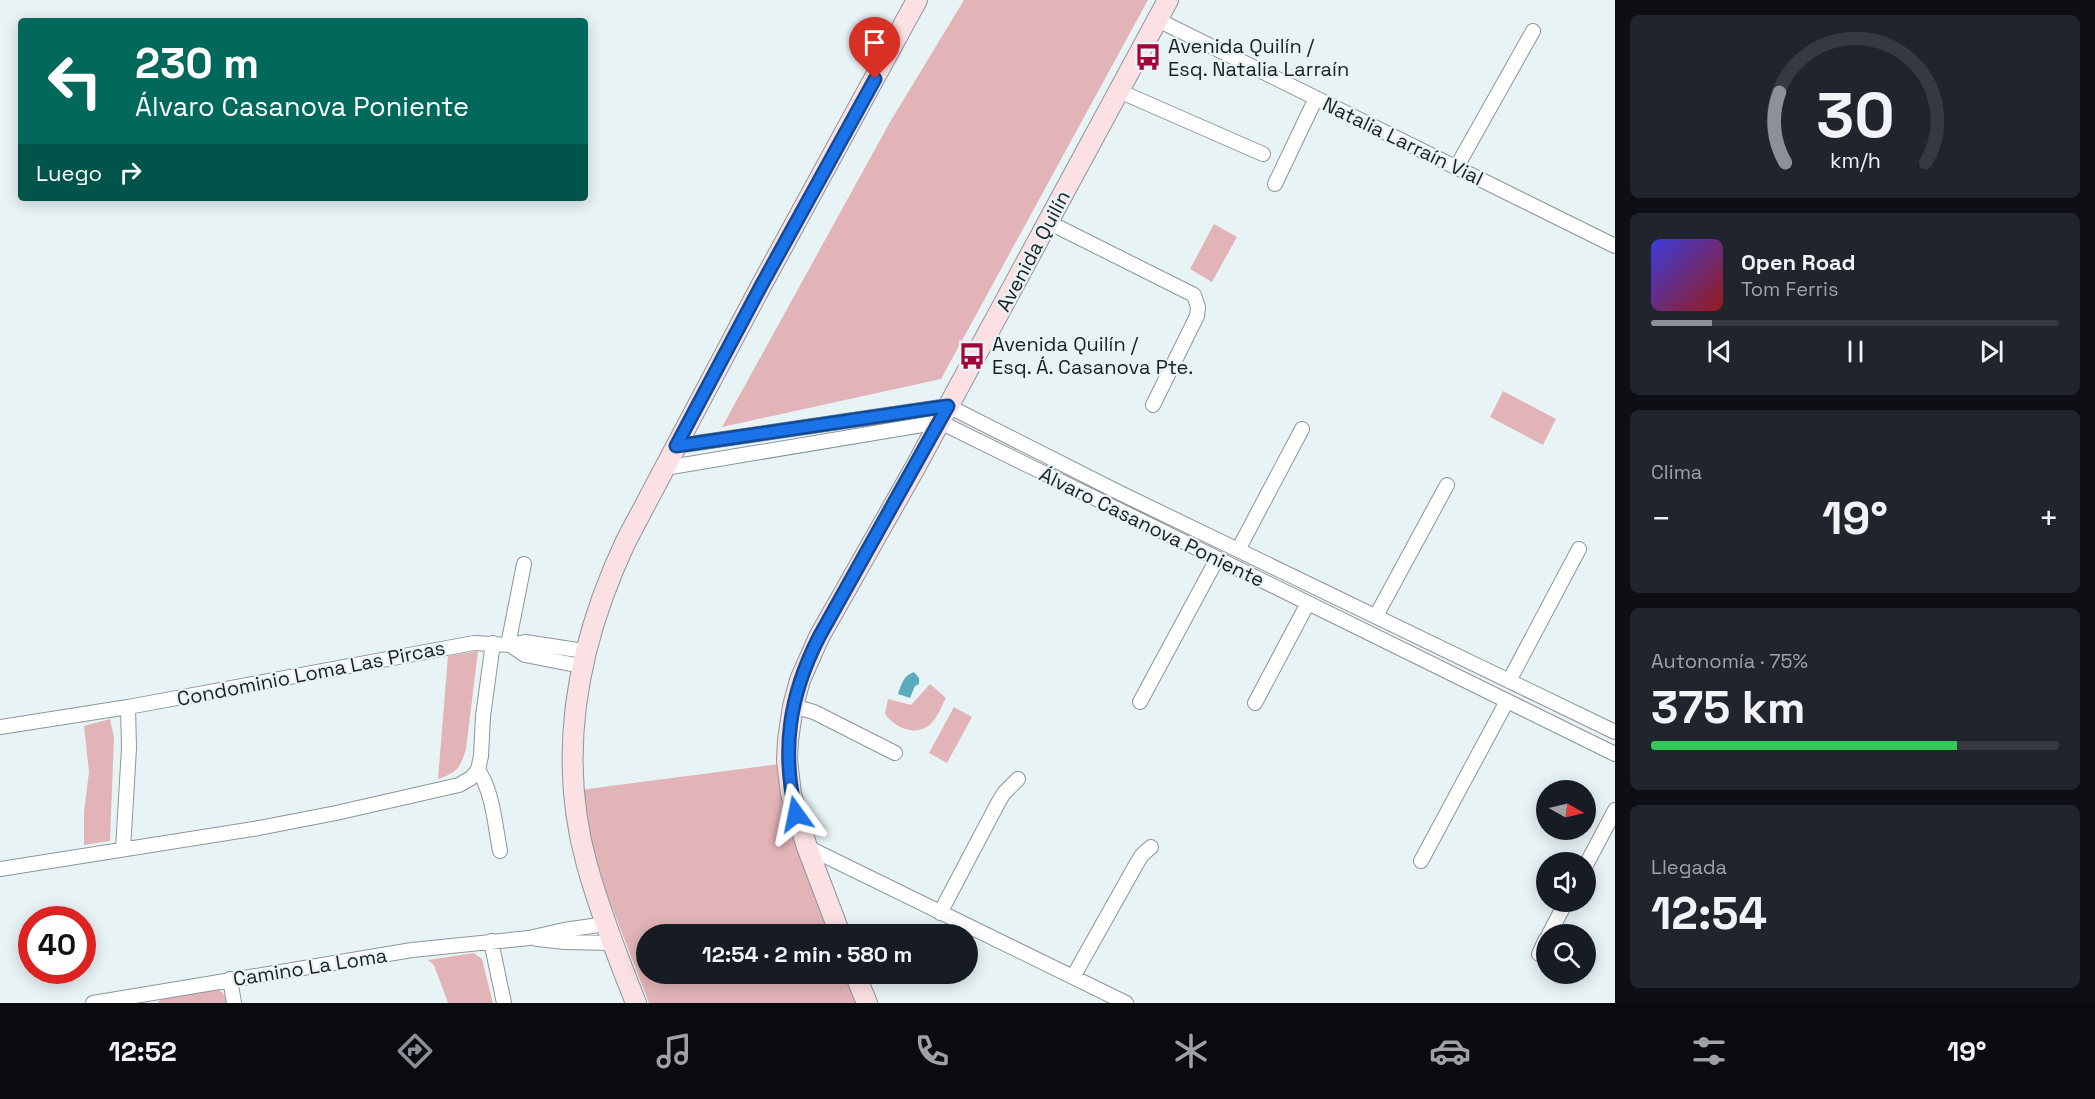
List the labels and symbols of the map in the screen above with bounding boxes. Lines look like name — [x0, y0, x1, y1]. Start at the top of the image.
pin — [849, 17, 900, 79]
place label: Avenida Quilín / Esq. Natalia Larraín — [1168, 33, 1349, 82]
bus stop icon: Avenida Quilín / Esq. Natalia Larraín — [1133, 42, 1163, 72]
street label: Natalia Larraín Vial — [1318, 91, 1488, 191]
street label: Avenida Quilín — [990, 186, 1076, 316]
place label: Avenida Quilín / Esq. Á. Casanova Pte. — [992, 331, 1193, 380]
bus stop icon: Avenida Quilín / Esq. Á. Casanova Pte. — [957, 341, 987, 371]
street label: Álvaro Casanova Poniente — [1035, 461, 1269, 593]
street label: Condominio Loma Las Pircas — [175, 634, 447, 712]
north arrow — [1536, 780, 1596, 840]
position arrow — [764, 782, 828, 846]
speed limit sign: 40 — [18, 906, 96, 984]
street label: Camino La Loma — [231, 942, 389, 992]

